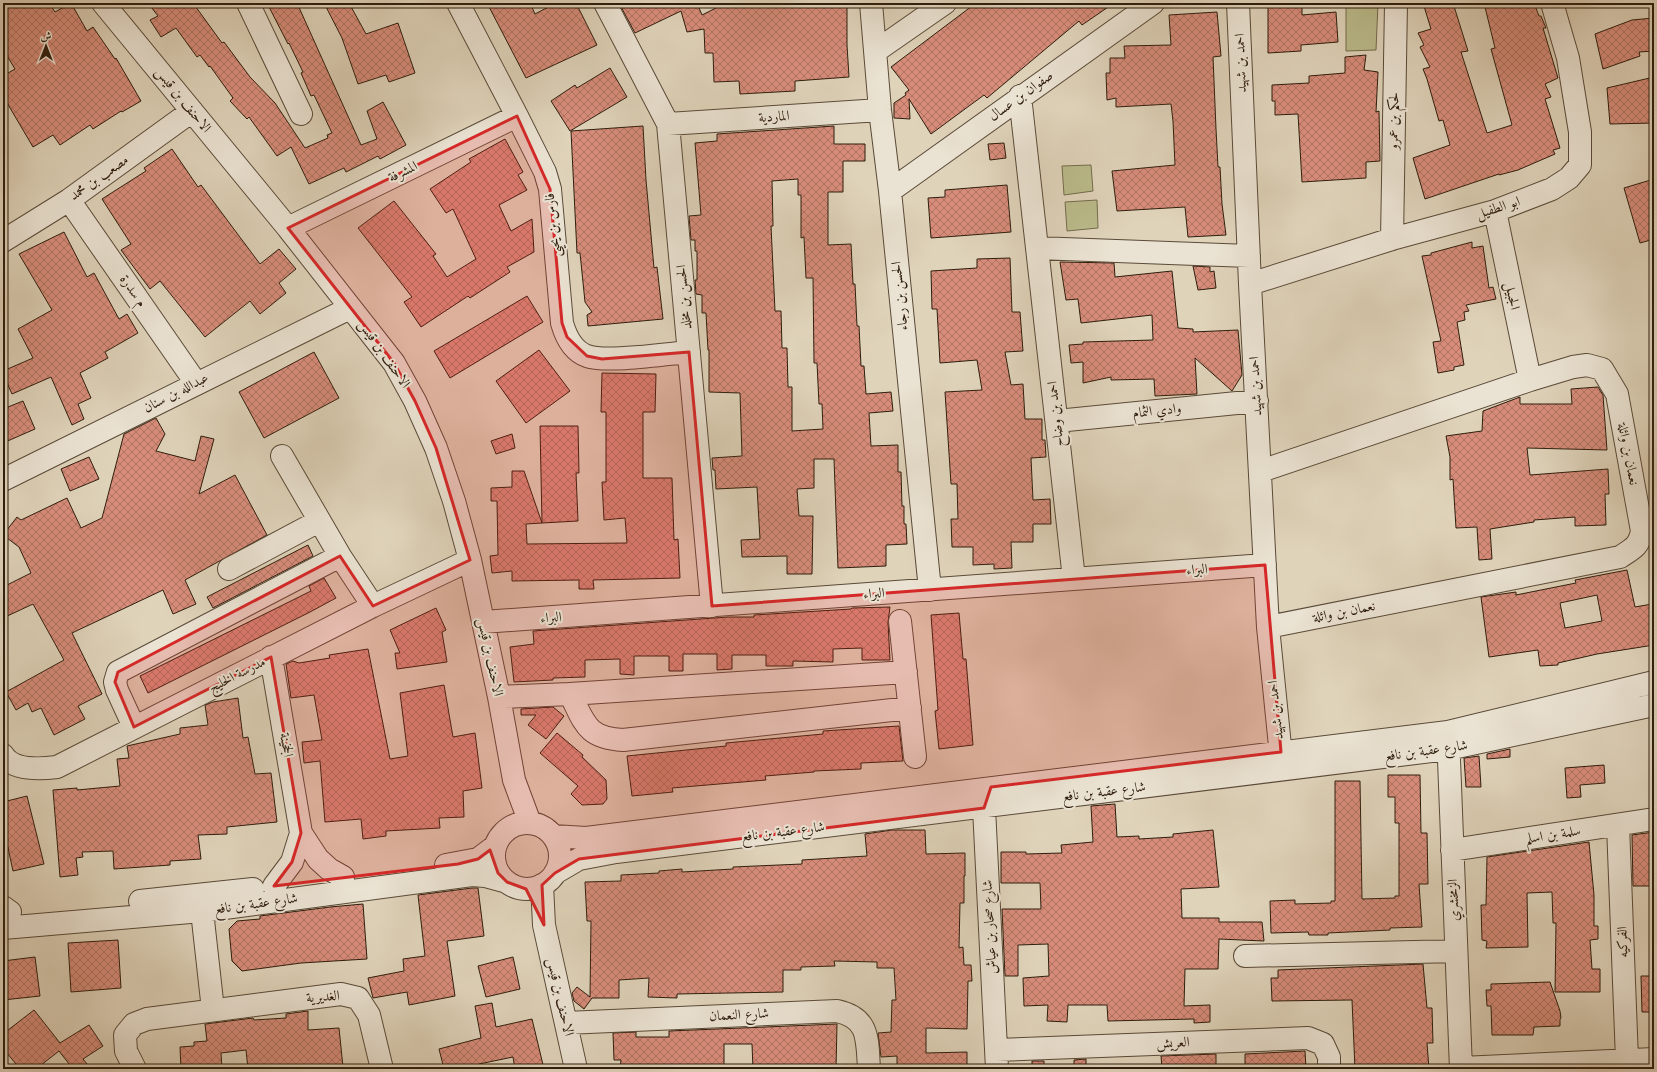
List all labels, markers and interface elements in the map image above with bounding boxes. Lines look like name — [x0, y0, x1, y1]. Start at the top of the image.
north arrow — [26, 26, 66, 66]
text: ش — [41, 32, 52, 43]
street label: احمد بن شهيد — [1233, 33, 1251, 93]
street label: الاحنف بن قيس — [151, 65, 213, 137]
street label: صفوان بن عسال — [986, 68, 1056, 125]
street label: لحكم بن عمرو — [1385, 92, 1407, 152]
street label: الماردية — [758, 109, 790, 126]
street label: مصعب بن محمد — [67, 153, 132, 205]
street label: المشرفة — [386, 159, 421, 187]
street label: فارس بن يحيى — [543, 192, 567, 258]
street label: ابو الطفيل — [1474, 194, 1523, 225]
street label: الحسن بن رجاء — [889, 261, 913, 331]
street label: الحسن بن مخلد — [674, 264, 696, 330]
street label: م سدرة — [113, 272, 149, 312]
street label: الجبيل — [1499, 281, 1522, 312]
street label: الاحنف بن قيس — [354, 317, 413, 392]
street label: احمد بن شهيد — [1247, 356, 1267, 416]
street label: عبدالله بن سنان — [141, 371, 211, 416]
street label: احمد بن وضاح — [1046, 380, 1071, 448]
street label: وادي الثمام — [1132, 400, 1183, 426]
street label: نعمان بن وائلة — [1614, 421, 1641, 487]
street label: البراء — [1186, 562, 1208, 579]
street label: البراء — [863, 586, 885, 603]
street label: نعمان بن وائلة — [1311, 599, 1377, 626]
street label: البراء — [540, 610, 562, 627]
street label: الاحنف بن قيس — [473, 617, 505, 698]
street label: مدرسة الخليج — [206, 655, 270, 700]
street label: احمد بن شهيد — [1266, 680, 1288, 740]
street label: الجخينة — [276, 732, 296, 758]
street label: شارع عقبة بن نافع — [1383, 738, 1469, 770]
street label: شارع عقبة بن نافع — [1061, 780, 1147, 810]
street label: شارع عقبة بن نافع — [740, 820, 826, 850]
street label: سلمة بن اسلم — [1524, 824, 1583, 853]
street label: الزمخشري — [1445, 878, 1466, 921]
street label: شارع صحار بن عياش — [981, 879, 1003, 975]
street label: شارع عقبة بن نافع — [213, 891, 299, 923]
street label: الفركيه — [1615, 926, 1632, 958]
street label: الاحنف بن قيس — [542, 957, 576, 1038]
street label: الغديرية — [306, 989, 340, 1006]
street label: شارع النعمان — [709, 1006, 770, 1028]
street label: العريش — [1156, 1035, 1190, 1053]

